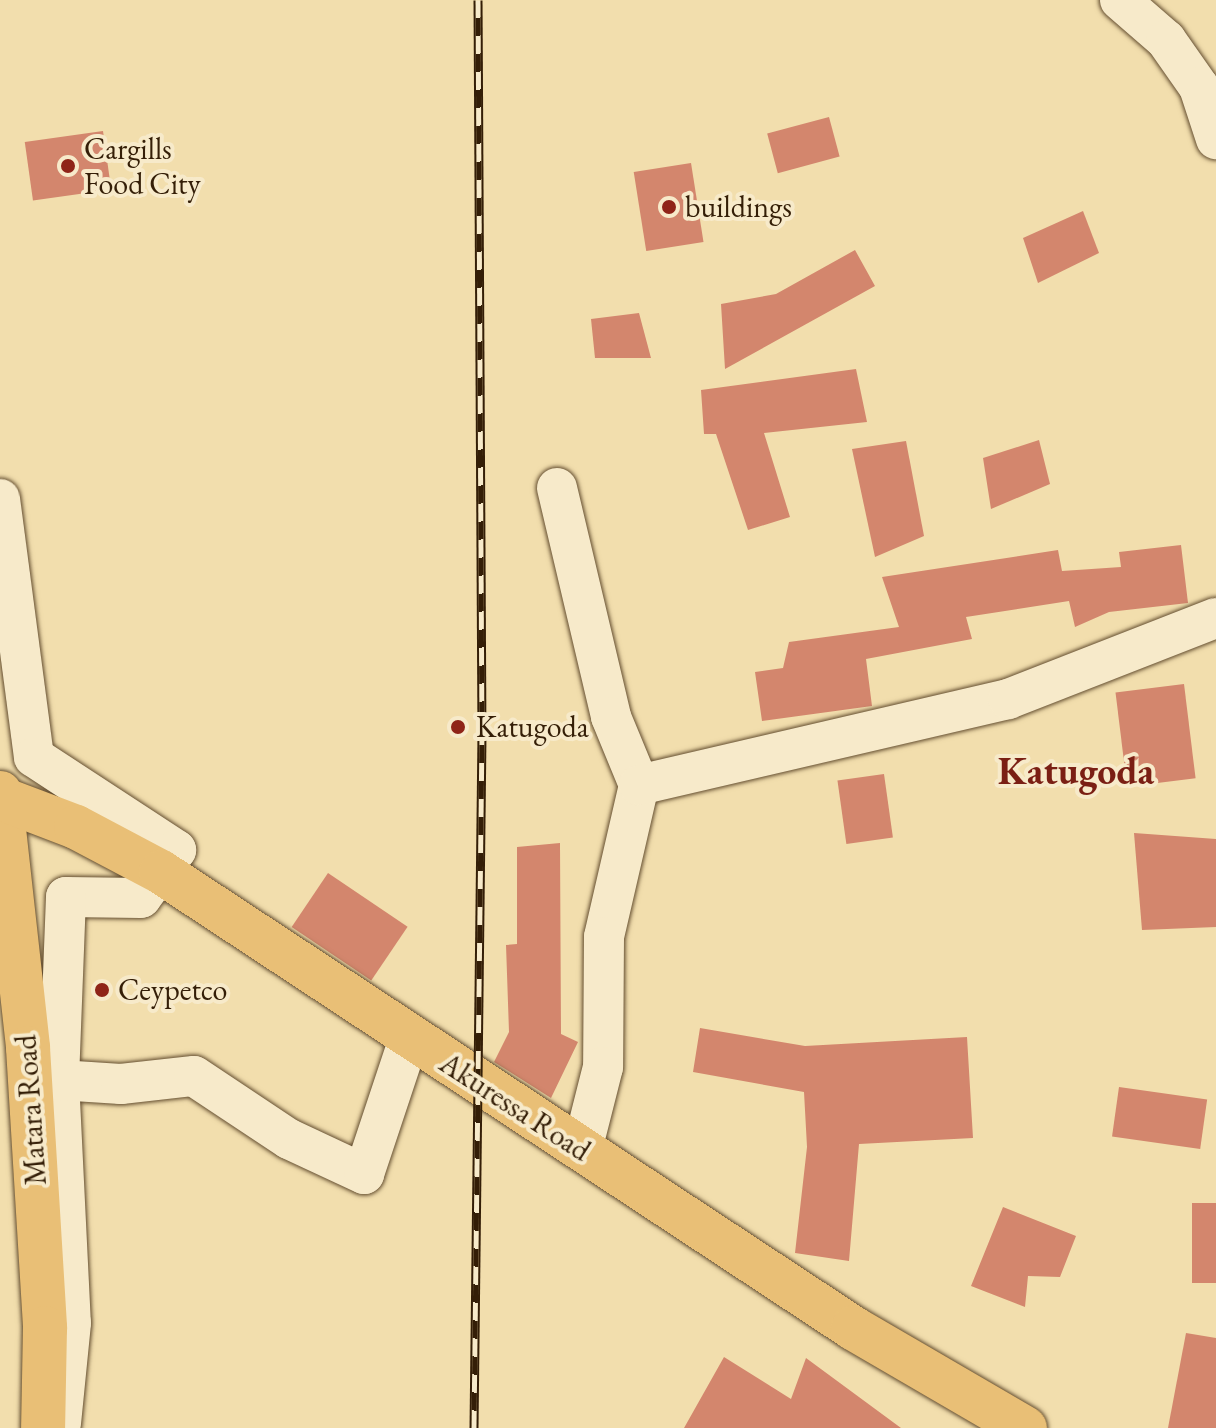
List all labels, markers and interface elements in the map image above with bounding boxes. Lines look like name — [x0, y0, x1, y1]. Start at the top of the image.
place label: Cargills Food City — [84, 131, 201, 202]
marker: Cargills Food City — [59, 157, 77, 175]
place label: buildings — [685, 189, 792, 225]
marker: buildings — [660, 198, 678, 216]
place label: Katugoda — [476, 709, 589, 745]
marker: Katugoda — [447, 716, 469, 738]
district label: Katugoda — [998, 748, 1154, 794]
place label: Ceypetco — [118, 972, 227, 1008]
marker: Ceypetco — [93, 981, 111, 999]
street label: Matara Road — [8, 1034, 54, 1186]
street label: Akuressa Road — [433, 1045, 597, 1169]

